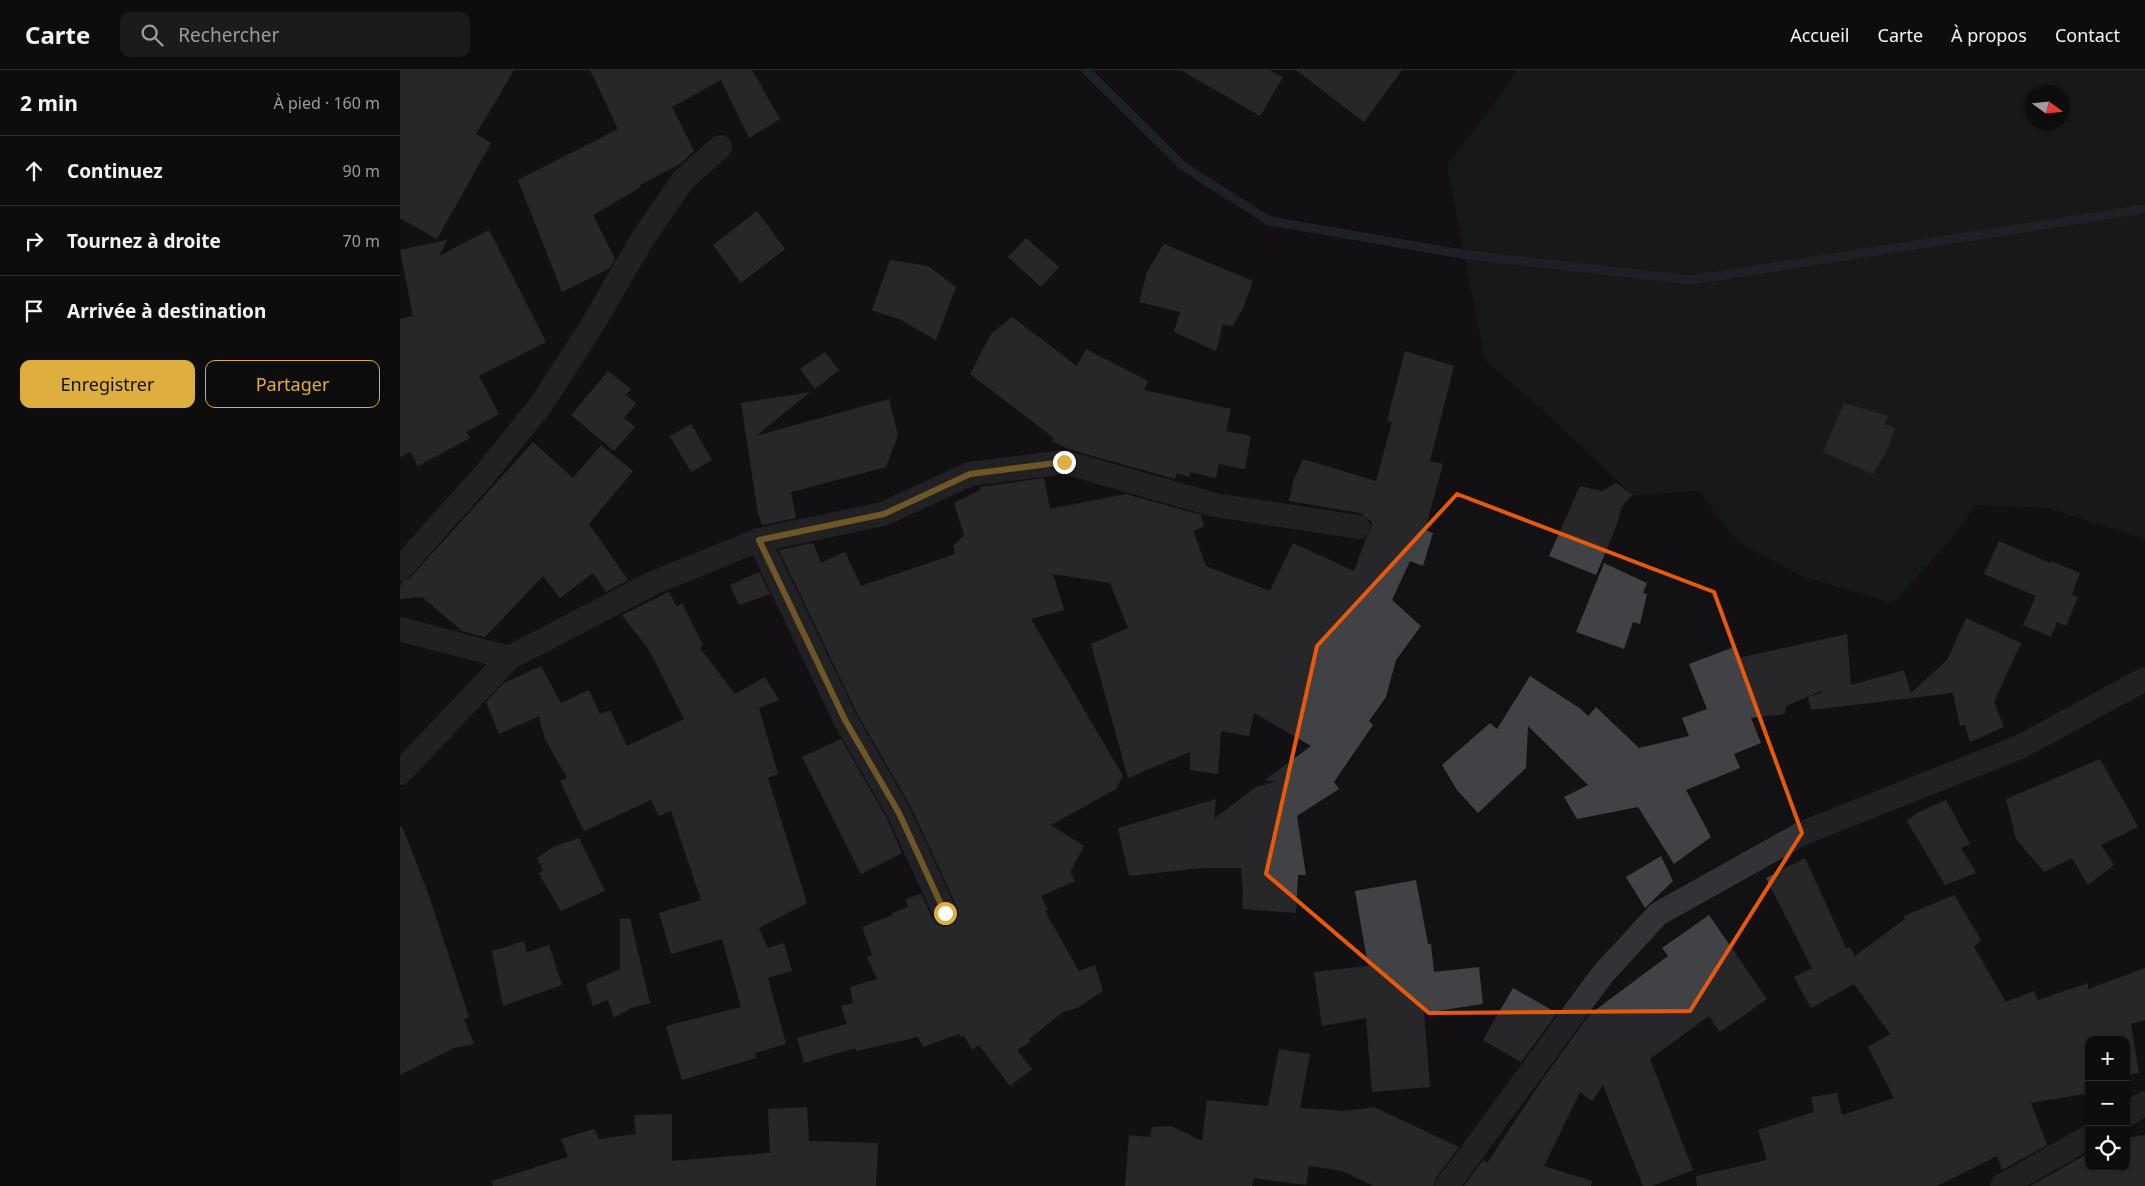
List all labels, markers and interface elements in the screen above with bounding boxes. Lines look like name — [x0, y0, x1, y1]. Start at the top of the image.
search box — [120, 12, 470, 57]
text: Carte — [25, 18, 90, 51]
icon: search — [138, 21, 166, 49]
text: Rechercher — [178, 22, 279, 48]
text: Accueil — [1790, 23, 1850, 47]
text: Carte — [1878, 23, 1923, 47]
text: À propos — [1951, 23, 2027, 47]
text: Contact — [2055, 23, 2120, 47]
north arrow — [2025, 85, 2070, 130]
text: 2 min — [20, 89, 78, 117]
text: À pied · 160 m — [274, 92, 380, 114]
icon: ahead — [20, 157, 48, 185]
text: Continuez — [67, 158, 163, 184]
text: 90 m — [343, 160, 380, 182]
icon: right — [20, 227, 48, 255]
text: Tournez à droite — [67, 228, 221, 254]
text: 70 m — [343, 230, 380, 252]
icon: arrive — [20, 297, 48, 325]
text: Arrivée à destination — [67, 298, 266, 324]
button: Enregistrer — [20, 360, 195, 408]
button: Partager — [205, 360, 380, 408]
route end — [1053, 451, 1076, 474]
route start — [934, 902, 957, 925]
map controls — [2085, 1036, 2130, 1171]
button: + — [2085, 1036, 2130, 1081]
button: − — [2085, 1081, 2130, 1126]
button: locate — [2085, 1126, 2130, 1171]

